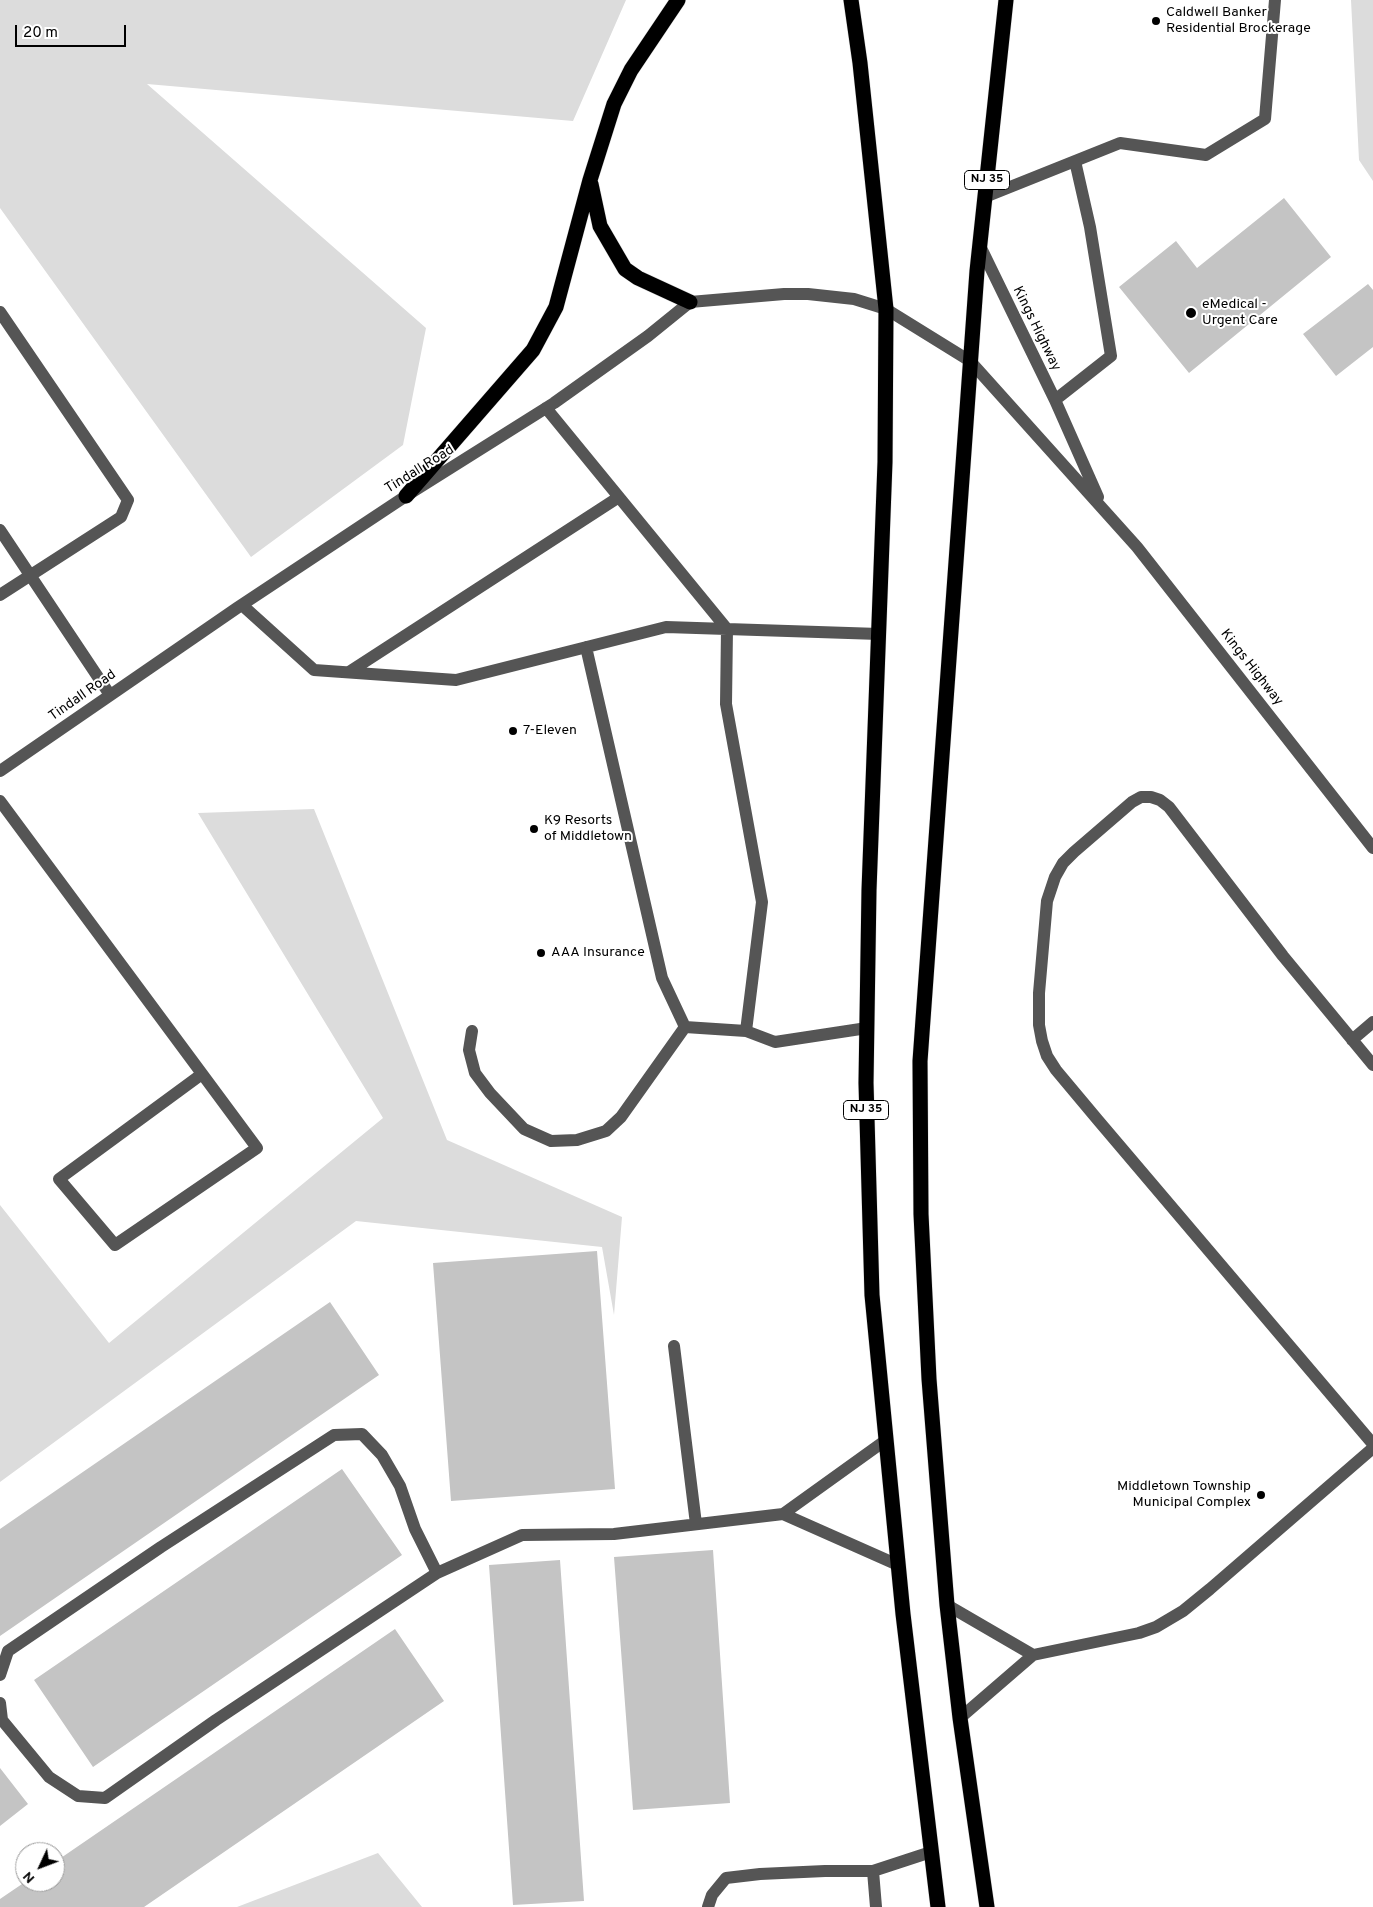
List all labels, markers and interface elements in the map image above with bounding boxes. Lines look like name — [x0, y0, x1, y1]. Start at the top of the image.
place label: Caldwell Banker Residential Brockerage — [1166, 5, 1311, 38]
scale bar — [18, 15, 129, 47]
marker: Caldwell Banker Residential Brockerage — [1150, 15, 1162, 27]
text: 20 m — [23, 24, 58, 43]
road number: NJ 35 — [964, 170, 1010, 190]
street label: Kings Highway — [1008, 284, 1064, 374]
place label: eMedical - Urgent Care — [1202, 297, 1278, 330]
marker: eMedical - Urgent Care — [1184, 306, 1198, 320]
street label: Tindall Road — [382, 442, 458, 498]
street label: Kings Highway — [1216, 626, 1286, 710]
street label: Tindall Road — [46, 667, 120, 725]
place label: 7-Eleven — [523, 723, 577, 739]
marker: 7-Eleven — [507, 725, 519, 737]
place label: K9 Resorts of Middletown — [544, 813, 632, 846]
marker: K9 Resorts of Middletown — [528, 823, 540, 835]
place label: AAA Insurance — [551, 945, 645, 961]
marker: AAA Insurance — [535, 947, 547, 959]
road number: NJ 35 — [844, 1100, 888, 1120]
place label: Middletown Township Municipal Complex — [1117, 1479, 1251, 1511]
marker: Middletown Township Municipal Complex — [1255, 1489, 1267, 1501]
north arrow — [15, 1842, 65, 1892]
text: N — [20, 1867, 39, 1886]

